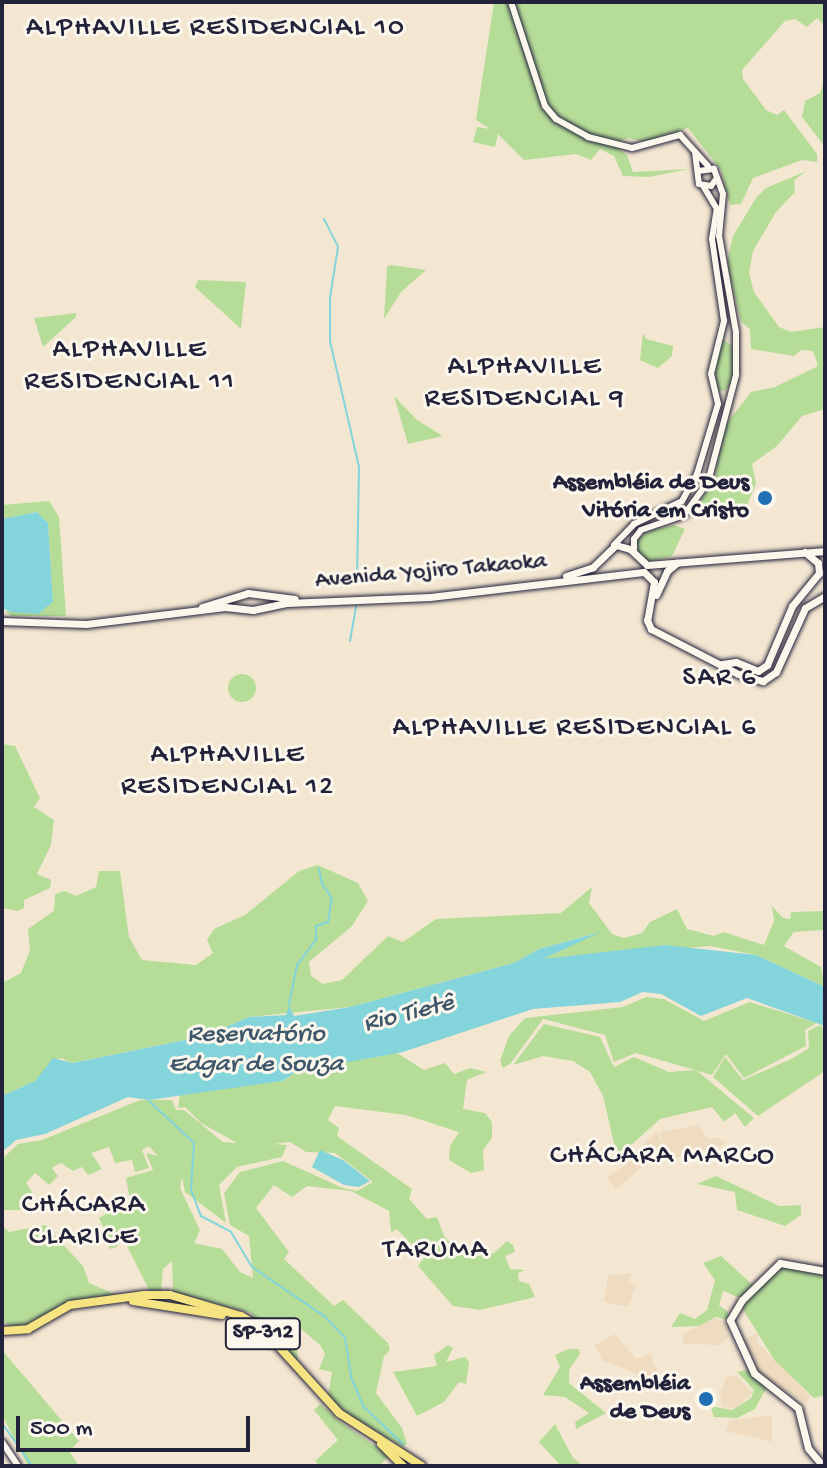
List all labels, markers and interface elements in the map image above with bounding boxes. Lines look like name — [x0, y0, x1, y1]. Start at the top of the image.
district label: ALPHAVILLE RESIDENCIAL 10 — [26, 12, 406, 46]
district label: ALPHAVILLE RESIDENCIAL 11 — [24, 334, 236, 400]
district label: ALPHAVILLE RESIDENCIAL 9 — [424, 351, 626, 417]
place label: Assembléia de Deus Vitória em Cristo — [553, 470, 749, 526]
marker: Assembléia de Deus Vitória em Cristo — [756, 489, 774, 507]
street label: Avenida Yojiro Takaoka — [314, 548, 548, 596]
district label: SAR 6 — [683, 662, 757, 696]
district label: ALPHAVILLE RESIDENCIAL 6 — [393, 712, 757, 746]
district label: ALPHAVILLE RESIDENCIAL 12 — [121, 739, 335, 805]
water label: Rio Tietê — [361, 989, 457, 1041]
water label: Reservatório Edgar de Souza — [169, 1020, 343, 1082]
district label: CHÁCARA MARCO — [550, 1140, 776, 1174]
district label: CHÁCARA CLARICE — [22, 1189, 146, 1255]
district label: TARUMA — [383, 1234, 489, 1268]
road number: SP-312 — [223, 1316, 303, 1352]
place label: Assembléia de Deus — [580, 1371, 690, 1427]
marker: Assembléia de Deus — [697, 1390, 715, 1408]
scale bar — [20, 1400, 254, 1450]
text: 500 m — [30, 1415, 93, 1444]

